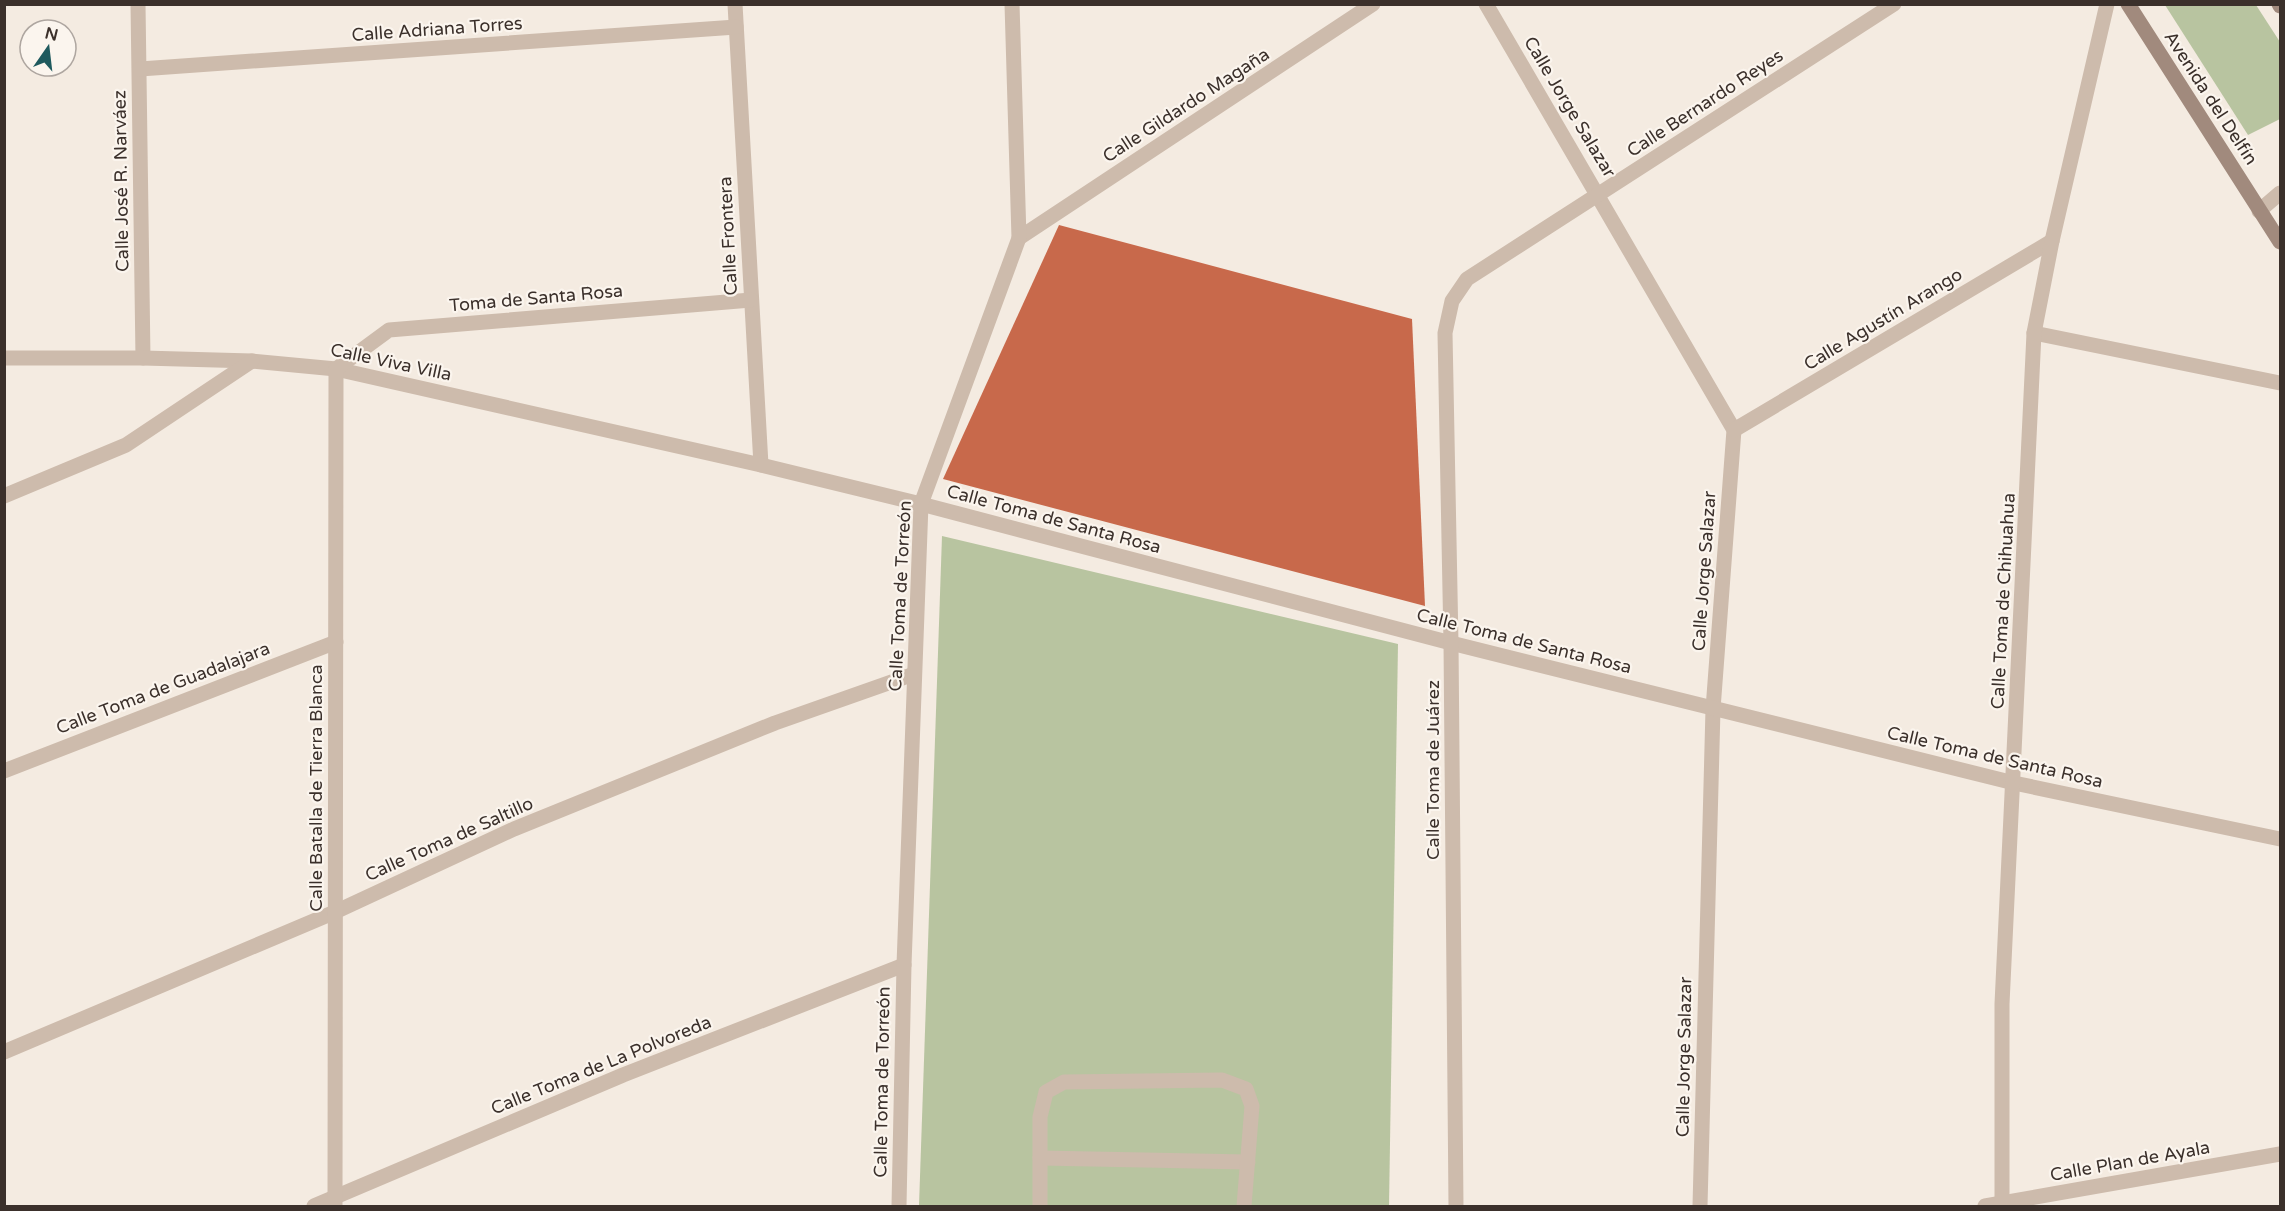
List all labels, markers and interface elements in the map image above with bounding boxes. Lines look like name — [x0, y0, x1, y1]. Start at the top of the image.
street label: Calle Adriana Torres — [351, 12, 523, 46]
north arrow — [18, 18, 78, 78]
text: N — [43, 23, 60, 46]
street label: Avenida del Delfín — [2160, 27, 2262, 169]
street label: Calle Jorge Salazar — [1519, 33, 1621, 182]
street label: Calle Gildardo Magaña — [1099, 43, 1273, 167]
street label: Calle Bernardo Reyes — [1623, 44, 1787, 162]
street label: Calle José R. Narváez — [108, 90, 134, 272]
street label: Calle Frontera — [714, 176, 742, 296]
street label: Calle Agustín Arango — [1800, 263, 1966, 375]
street label: Toma de Santa Rosa — [448, 279, 624, 317]
street label: Calle Viva Villa — [328, 338, 454, 386]
street label: Calle Toma de Santa Rosa — [944, 480, 1164, 558]
street label: Calle Jorge Salazar — [1687, 490, 1721, 652]
street label: Calle Toma de Chihuahua — [1986, 492, 2020, 710]
street label: Calle Toma de Torreón — [884, 500, 916, 692]
street label: Calle Toma de Santa Rosa — [1414, 604, 1634, 678]
street label: Calle Toma de Guadalajara — [53, 637, 273, 739]
street label: Calle Batalla de Tierra Blanca — [305, 664, 327, 912]
street label: Calle Toma de Juárez — [1422, 680, 1444, 860]
street label: Calle Toma de Santa Rosa — [1885, 721, 2105, 793]
street label: Calle Toma de Saltillo — [362, 792, 537, 886]
street label: Calle Jorge Salazar — [1672, 977, 1696, 1137]
street label: Calle Toma de Torreón — [869, 986, 895, 1178]
street label: Calle Toma de La Polvoreda — [488, 1011, 714, 1119]
street label: Calle Plan de Ayala — [2048, 1136, 2212, 1186]

